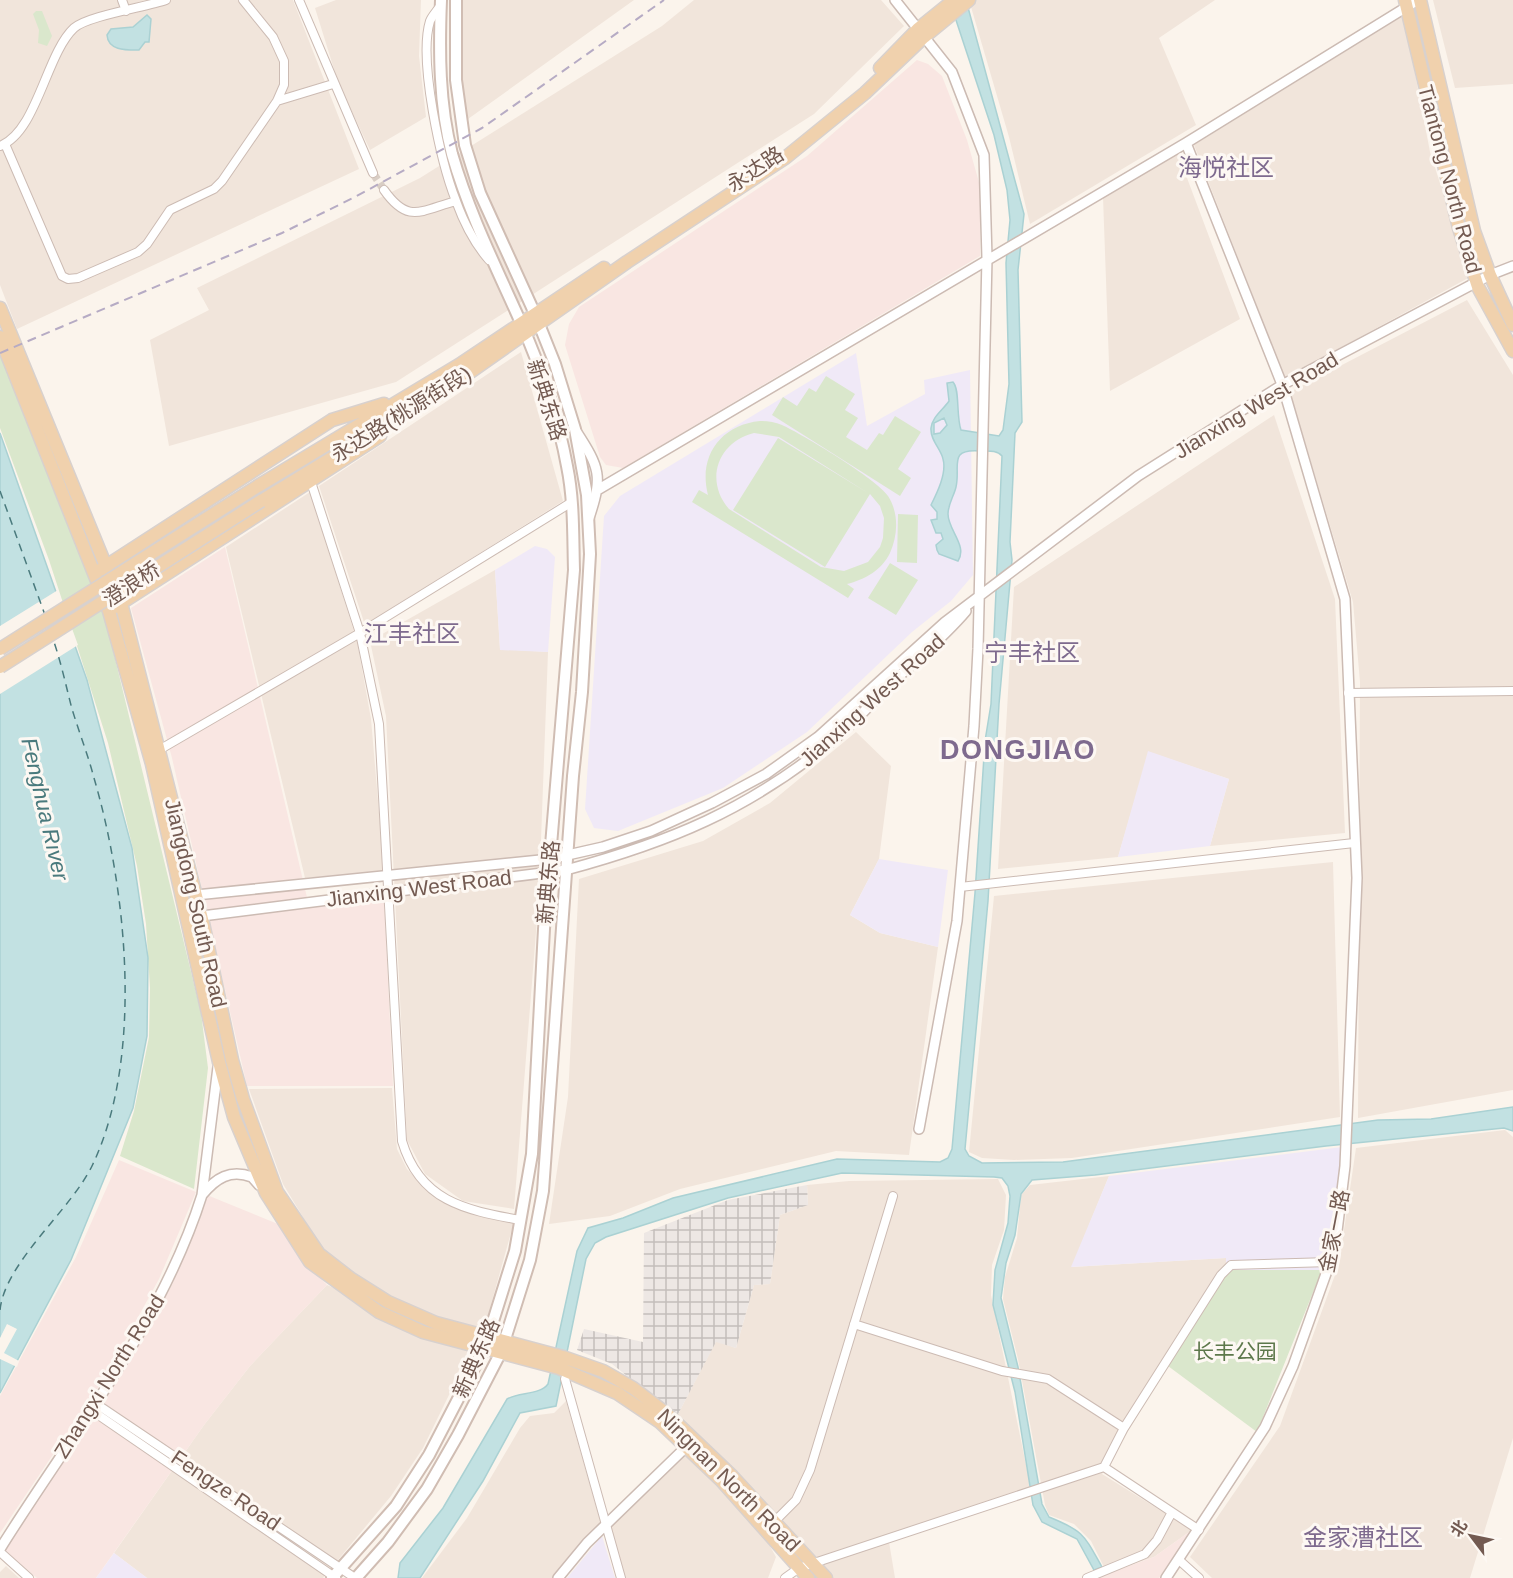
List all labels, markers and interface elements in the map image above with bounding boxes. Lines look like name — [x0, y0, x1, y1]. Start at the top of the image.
street label: Tiantong North Road — [1414, 82, 1486, 276]
street label: 永达路 — [722, 142, 788, 196]
district label: 海悦社区 — [1178, 154, 1274, 181]
street label: Jianxing West Road — [1170, 347, 1342, 463]
street label: 新典东路 — [523, 357, 571, 443]
street label: 永达路(桃源街段) — [327, 362, 475, 466]
street label: 澄浪桥 — [98, 557, 164, 611]
district label: 江丰社区 — [364, 620, 460, 647]
street label: Jianxing West Road — [795, 629, 949, 771]
district label: 宁丰社区 — [984, 639, 1080, 666]
water label: Fenghua Rıver — [16, 735, 74, 884]
district label: DONGJIAO — [940, 735, 1096, 765]
street label: Jiangdong South Road — [161, 796, 231, 1010]
street label: 新典东路 — [533, 839, 563, 925]
street label: Jianxing West Road — [325, 865, 513, 911]
street label: 金家一路 — [1315, 1188, 1353, 1274]
street label: Zhangxi North Road — [49, 1290, 169, 1462]
street label: 新典东路 — [448, 1315, 504, 1401]
park label: 长丰公园 — [1193, 1340, 1277, 1363]
street label: Ningnan North Road — [653, 1404, 805, 1556]
street label: Fengze Road — [167, 1445, 285, 1535]
north arrow — [1441, 1506, 1501, 1566]
text: 北 — [1447, 1517, 1470, 1540]
district label: 金家漕社区 — [1303, 1524, 1423, 1551]

